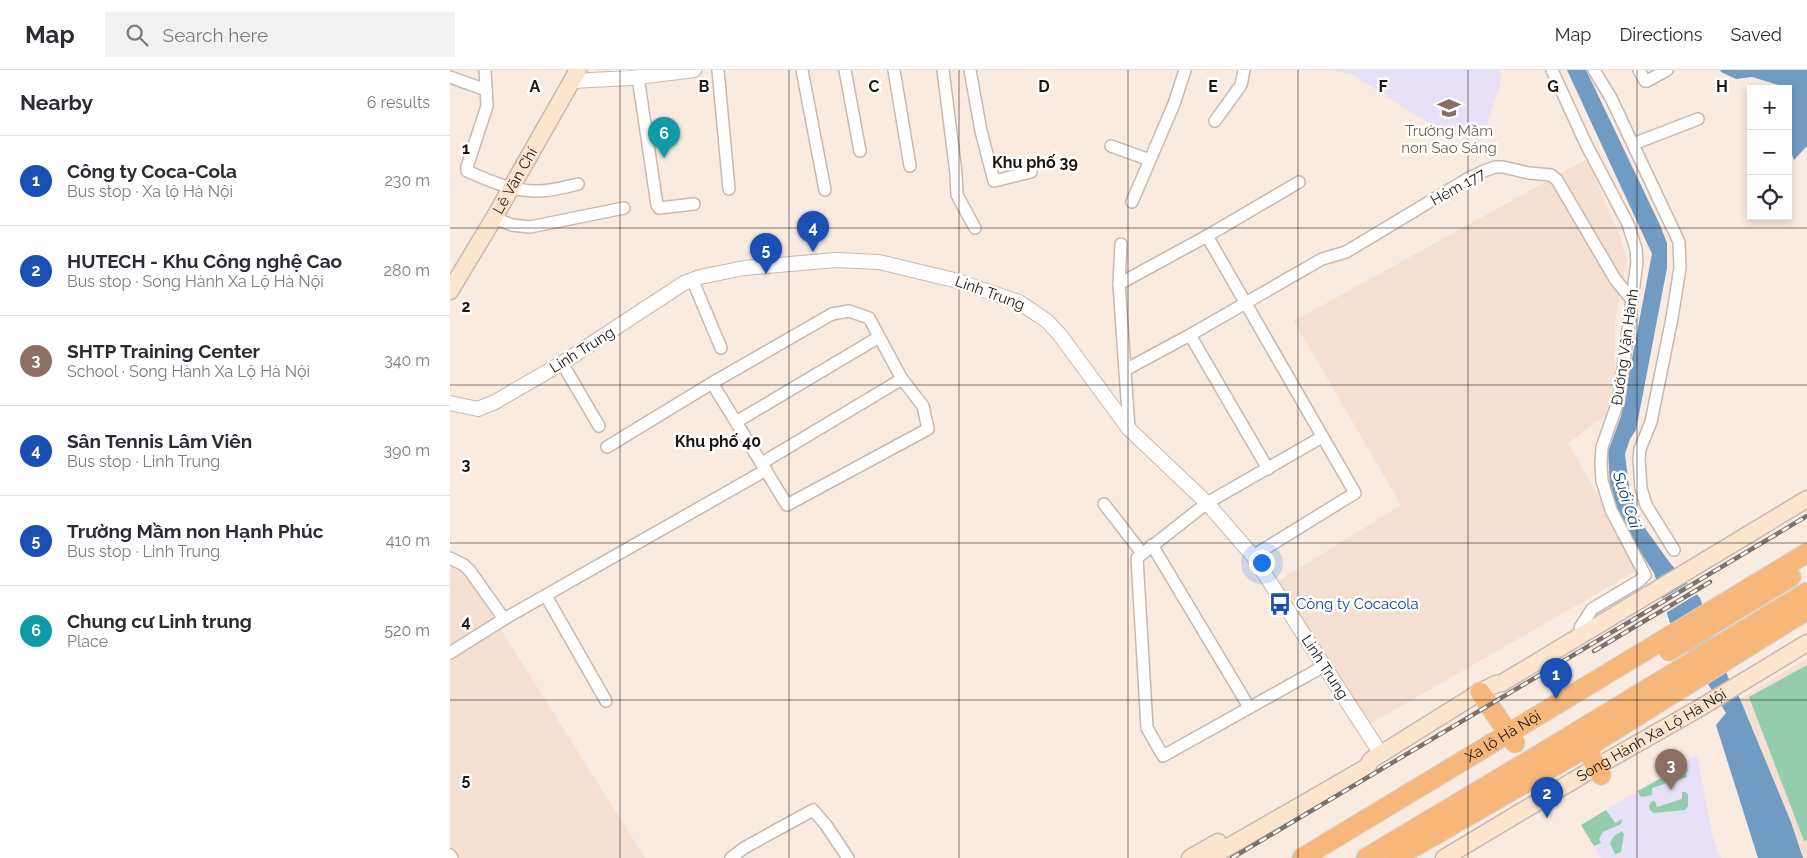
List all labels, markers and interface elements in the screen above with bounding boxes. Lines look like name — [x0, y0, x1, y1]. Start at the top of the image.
search box — [105, 12, 455, 57]
text: Map — [25, 20, 75, 49]
icon: search — [123, 21, 151, 49]
text: Search here — [163, 24, 268, 46]
text: Map — [1555, 24, 1591, 45]
text: Directions — [1619, 24, 1703, 45]
text: Saved — [1731, 24, 1782, 45]
text: A — [530, 77, 541, 96]
text: B — [699, 77, 710, 96]
text: C — [869, 77, 880, 96]
text: D — [1038, 77, 1050, 96]
text: E — [1208, 77, 1218, 96]
text: F — [1378, 77, 1388, 96]
text: G — [1547, 77, 1559, 96]
text: H — [1716, 77, 1728, 96]
map controls — [1747, 85, 1792, 220]
button: + — [1747, 85, 1792, 130]
text: Nearby — [20, 90, 93, 115]
text: 6 results — [367, 93, 430, 112]
school or university icon: Trường Mầm non Sao Sáng — [1436, 95, 1462, 121]
pin: 6 — [648, 117, 680, 158]
place label: Trường Mầm non Sao Sáng — [1401, 122, 1497, 157]
button: − — [1747, 130, 1792, 175]
text: 1 — [462, 139, 470, 158]
street label: Lê Văn Chí — [489, 144, 541, 217]
district label: Khu phố 39 — [992, 153, 1078, 172]
text: Công ty Coca-Cola — [67, 160, 237, 182]
street label: Hẻm 177 — [1427, 165, 1489, 209]
text: 1 — [32, 171, 40, 190]
text: 230 m — [385, 171, 430, 190]
button: locate — [1747, 175, 1792, 220]
text: Bus stop · Xa lộ Hà Nội — [67, 182, 233, 201]
pin: 4 — [797, 211, 829, 252]
pin: 5 — [750, 233, 782, 274]
text: HUTECH - Khu Công nghệ Cao — [67, 250, 342, 272]
text: 2 — [31, 261, 41, 280]
text: 280 m — [384, 261, 430, 280]
text: Bus stop · Song Hành Xa Lộ Hà Nội — [67, 272, 324, 291]
street label: Linh Trung — [953, 272, 1027, 314]
street label: Đường Vận Hành — [1608, 288, 1642, 406]
text: 2 — [461, 297, 471, 316]
street label: Linh Trung — [546, 323, 618, 377]
text: SHTP Training Center — [67, 340, 260, 362]
text: 3 — [32, 351, 40, 370]
text: 340 m — [384, 351, 430, 370]
text: School · Song Hành Xa Lộ Hà Nội — [67, 362, 310, 381]
text: Sân Tennis Lâm Viên — [67, 430, 252, 452]
district label: Khu phố 40 — [675, 432, 761, 451]
text: 4 — [31, 441, 41, 460]
text: 390 m — [384, 441, 430, 460]
text: Bus stop · Linh Trung — [67, 452, 220, 471]
text: 3 — [462, 455, 471, 474]
water label: Suối Cái — [1609, 468, 1645, 531]
text: Trường Mầm non Hạnh Phúc — [67, 520, 323, 542]
text: 5 — [32, 531, 40, 550]
text: 410 m — [386, 531, 430, 550]
text: Bus stop · Linh Trung — [67, 542, 220, 561]
your location — [1249, 550, 1275, 576]
bus stop icon: Công ty Cocacola — [1267, 591, 1293, 617]
place label: Công ty Cocacola — [1296, 595, 1419, 613]
text: Chung cư Linh trung — [67, 610, 252, 632]
text: 4 — [461, 612, 471, 631]
text: 6 — [31, 621, 41, 640]
text: 520 m — [384, 621, 430, 640]
text: Place — [67, 632, 108, 651]
street label: Linh Trung — [1298, 632, 1352, 702]
pin: 1 — [1540, 658, 1572, 699]
street label: Song Hành Xa Lộ Hà Nội — [1573, 685, 1730, 786]
street label: Xa lộ Hà Nội — [1462, 707, 1544, 766]
pin: 3 — [1655, 749, 1687, 790]
text: 5 — [462, 770, 471, 789]
pin: 2 — [1531, 777, 1563, 818]

